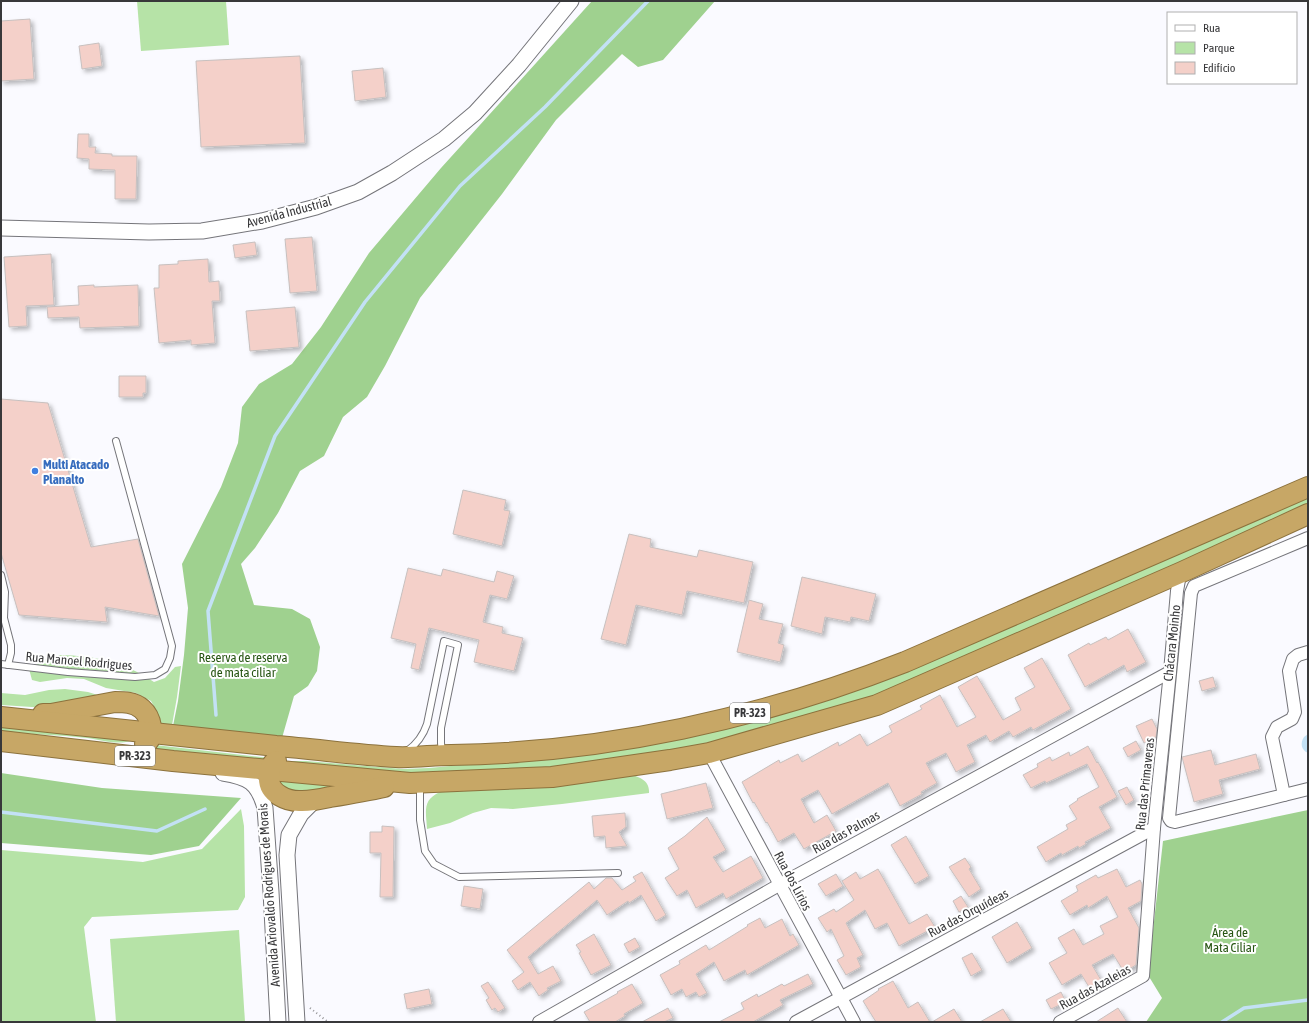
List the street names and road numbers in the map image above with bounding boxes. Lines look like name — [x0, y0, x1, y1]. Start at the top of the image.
street label: Avenida Industrial — [245, 193, 334, 231]
street label: Chácara Moinho — [1161, 604, 1183, 682]
street label: Rua Manoel Rodrigues — [25, 649, 133, 673]
road number: PR-323 — [730, 703, 770, 723]
street label: Rua das Primaveras — [1133, 737, 1157, 831]
road number: PR-323 — [115, 746, 155, 766]
street label: Avenida Ariovaldo Rodrigues de Morais — [255, 802, 283, 987]
street label: Rua das Palmas — [810, 807, 883, 857]
street label: Rua dos Lírios — [771, 849, 815, 913]
street label: Rua das Orquídeas — [925, 885, 1011, 940]
street label: Rua das Azaleias — [1057, 961, 1134, 1013]

